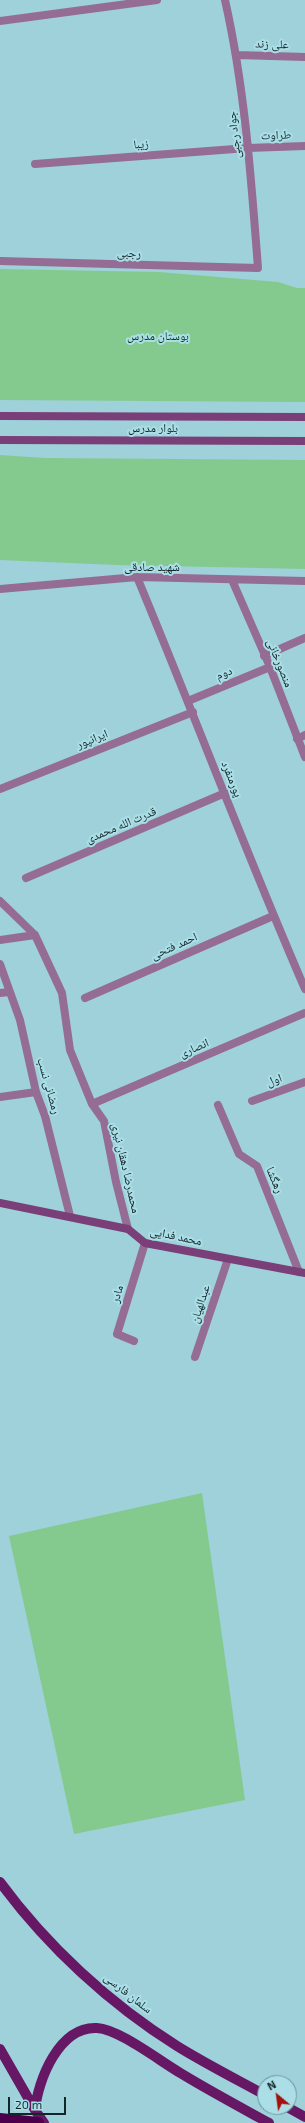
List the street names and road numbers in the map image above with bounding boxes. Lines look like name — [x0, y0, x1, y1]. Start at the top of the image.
street label: علی زند — [255, 36, 289, 52]
street label: جواد رجبی — [224, 110, 244, 160]
street label: طراوت — [261, 127, 291, 143]
street label: زیبا — [133, 136, 149, 152]
street label: رجبی — [117, 245, 141, 261]
street label: بلوار مدرس — [128, 421, 178, 435]
street label: شهید صادقی — [124, 560, 180, 574]
street label: منصورخانی — [264, 637, 296, 689]
street label: دوم — [214, 663, 234, 683]
street label: ایرانپور — [74, 726, 110, 752]
street label: پورمنفرد — [218, 759, 246, 799]
street label: قدرت الله محمدی — [84, 804, 158, 846]
street label: احمد فتحی — [149, 929, 199, 963]
street label: انصاری — [177, 1035, 211, 1061]
street label: رمضانی نسب — [34, 1056, 64, 1116]
street label: اول — [264, 1071, 284, 1089]
street label: محمدرضا دهقان نیری — [109, 1121, 143, 1215]
street label: رهگشا — [263, 1165, 287, 1195]
street label: محمد فدایی — [149, 1223, 203, 1249]
street label: مادر — [107, 1283, 127, 1305]
street label: عبدالهیان — [187, 1283, 213, 1325]
street label: سلمان فارسی — [101, 1970, 155, 2016]

